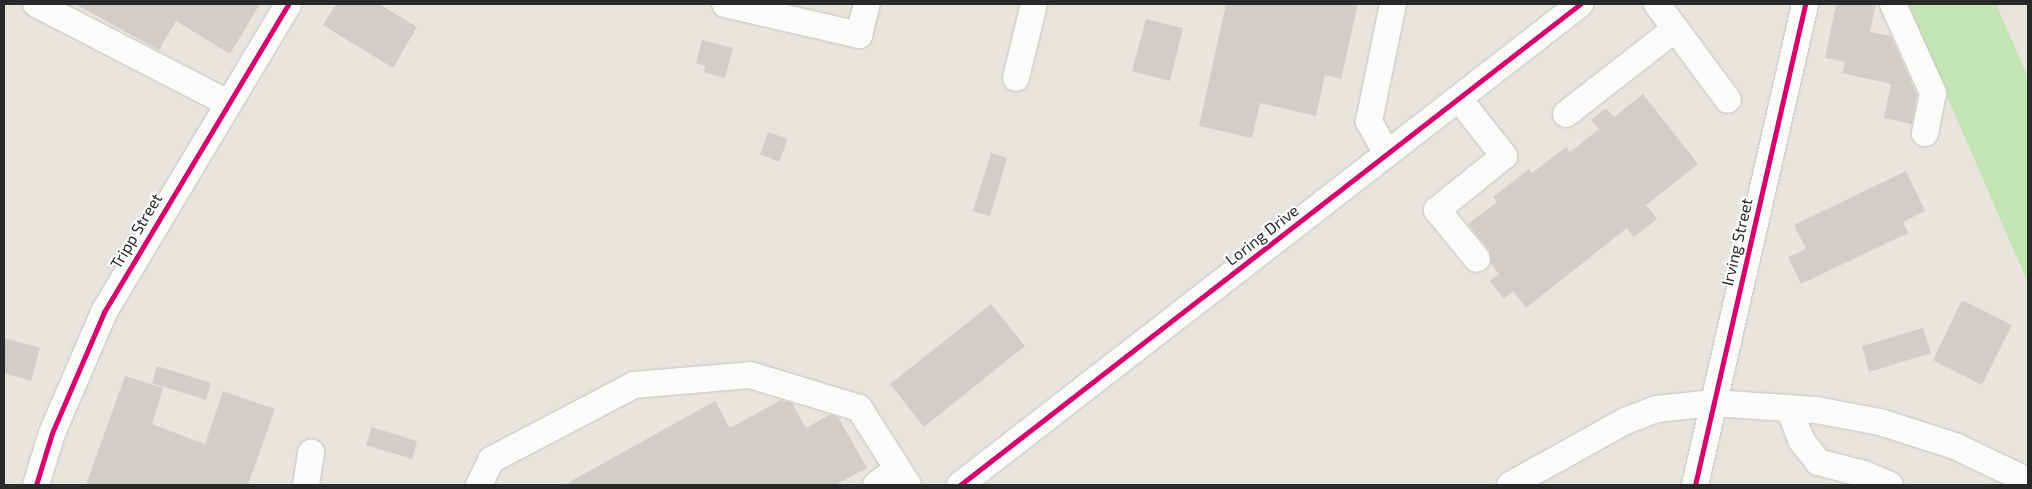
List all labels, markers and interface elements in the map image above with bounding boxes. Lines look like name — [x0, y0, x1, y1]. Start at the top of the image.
street label: Tripp Street — [106, 190, 166, 272]
street label: Irving Street — [1718, 196, 1756, 288]
street label: Loring Drive — [1222, 201, 1302, 269]

